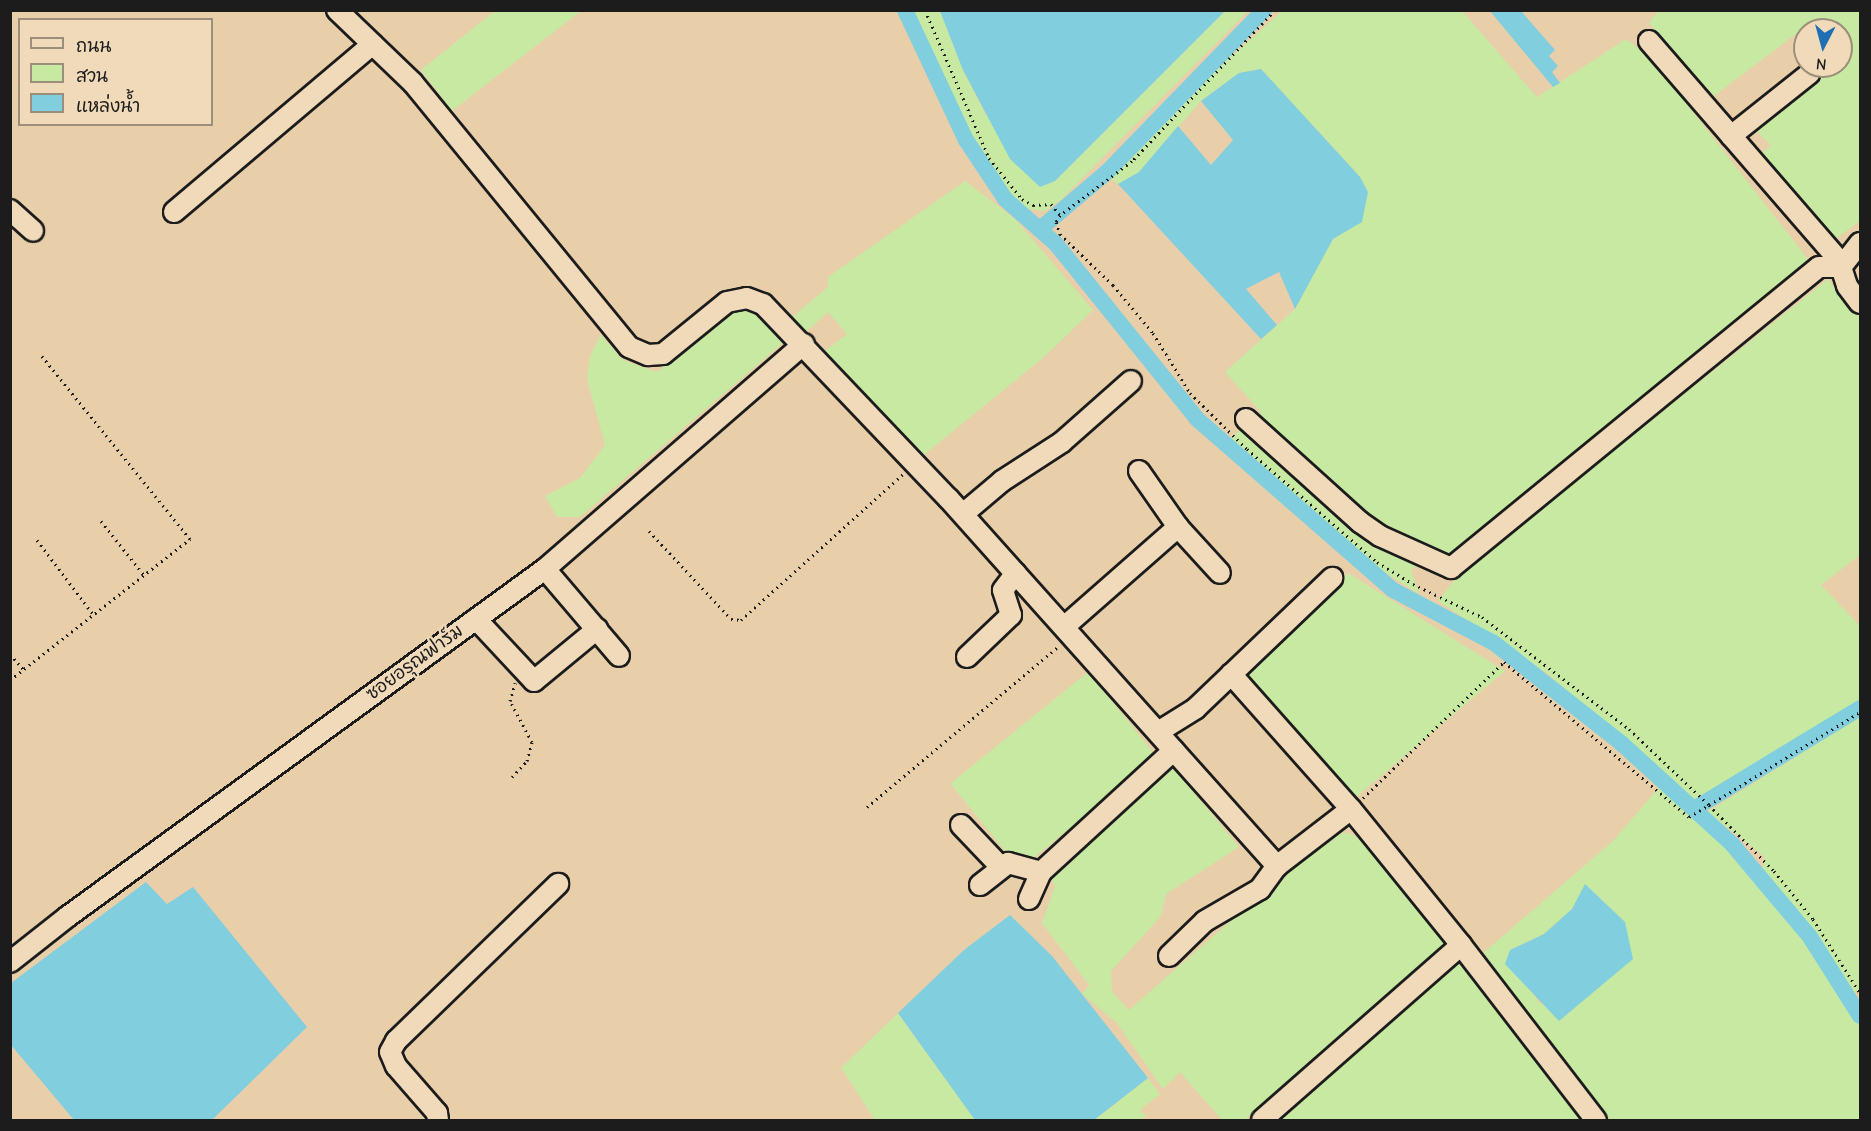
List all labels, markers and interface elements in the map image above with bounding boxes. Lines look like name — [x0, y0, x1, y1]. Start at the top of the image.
legend — [18, 18, 213, 126]
north arrow — [1793, 18, 1853, 78]
text: ถนน — [76, 36, 111, 57]
text: N — [1815, 54, 1827, 73]
text: สวน — [76, 66, 108, 87]
text: แหล่งน้ำ — [76, 96, 140, 117]
street label: ซอยอรุณฟาร์ม — [362, 621, 468, 705]

